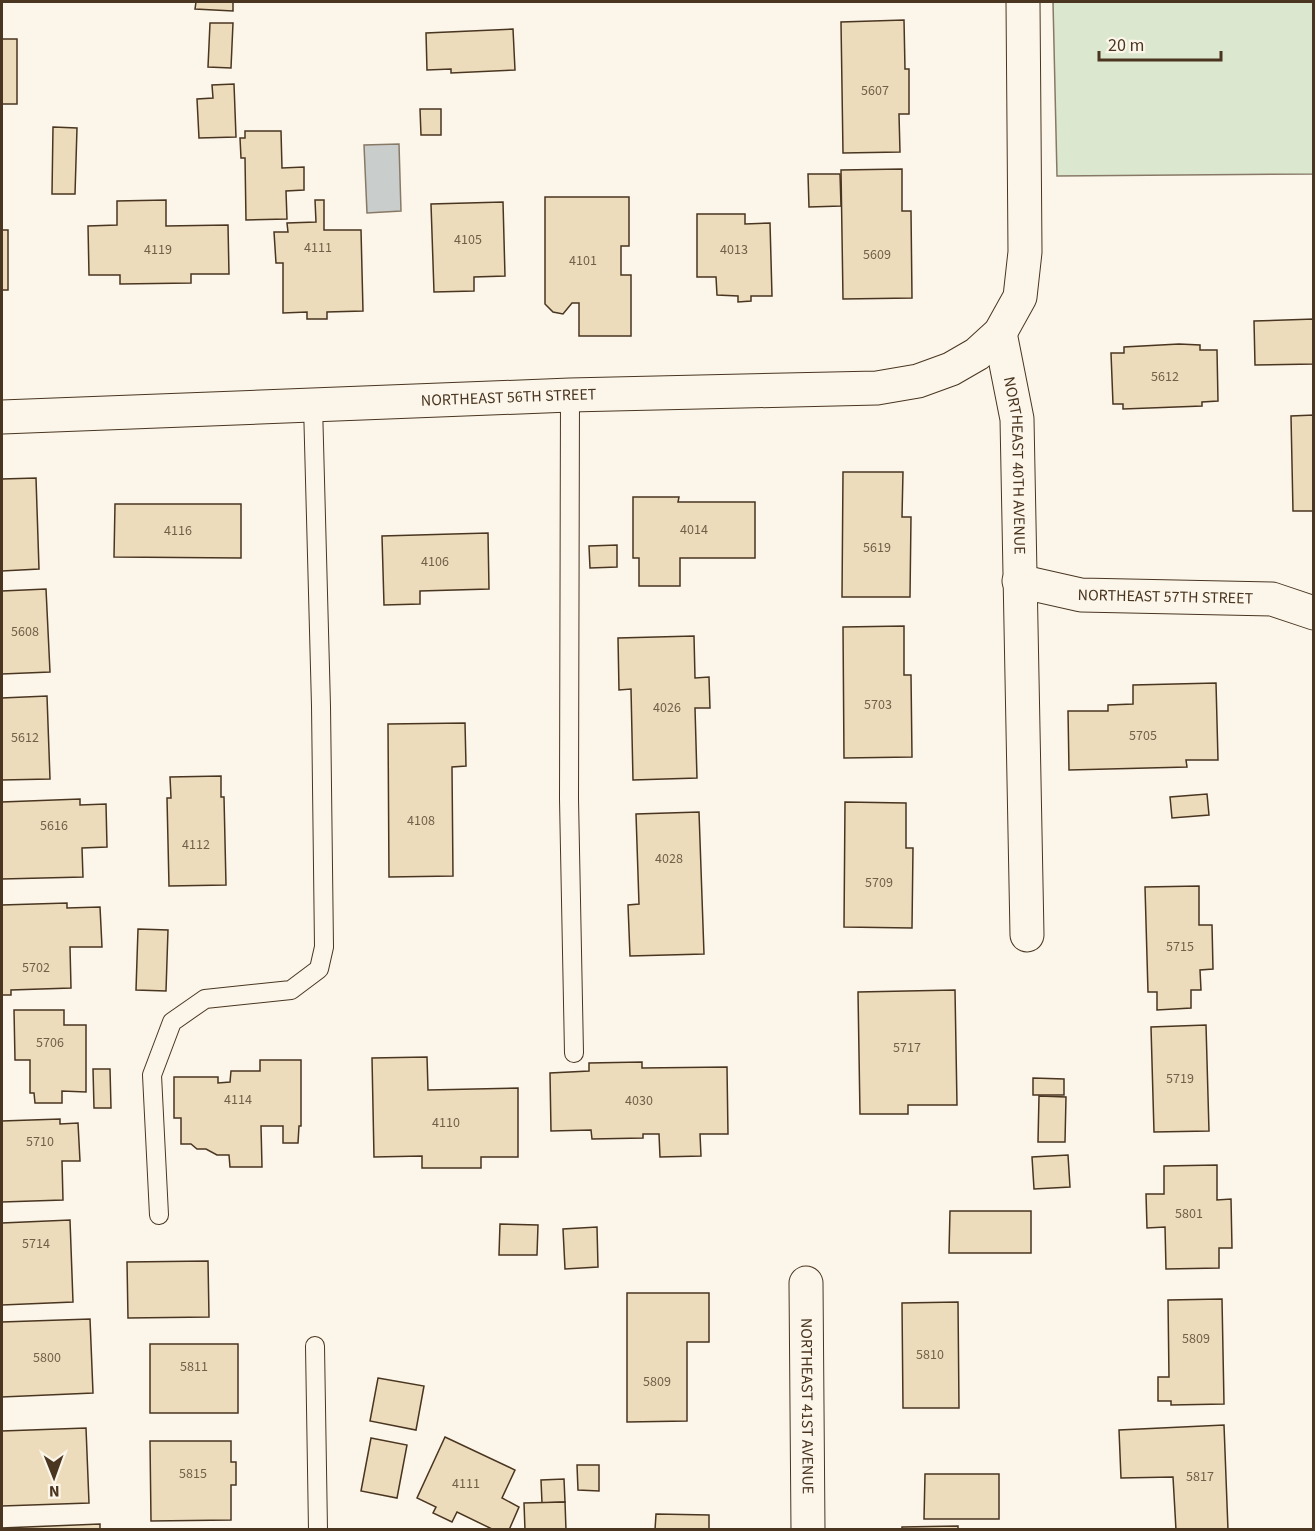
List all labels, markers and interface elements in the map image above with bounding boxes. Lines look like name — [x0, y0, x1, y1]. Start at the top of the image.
scale bar — [1099, 24, 1220, 62]
text: 20 m — [1108, 33, 1144, 58]
house number: 5607 — [861, 81, 889, 101]
house number: 4105 — [454, 230, 482, 250]
house number: 4111 — [304, 238, 332, 258]
house number: 4119 — [144, 240, 172, 260]
house number: 4013 — [720, 240, 748, 260]
house number: 5609 — [863, 245, 891, 265]
house number: 4101 — [569, 251, 597, 271]
house number: 5612 — [1151, 367, 1179, 387]
street label: NORTHEAST 40TH AVENUE — [998, 375, 1031, 555]
street label: NORTHEAST 56TH STREET — [420, 383, 597, 412]
house number: 4014 — [680, 520, 708, 540]
house number: 4116 — [164, 521, 192, 541]
house number: 5619 — [863, 538, 891, 558]
house number: 4106 — [421, 552, 449, 572]
street label: NORTHEAST 57TH STREET — [1077, 584, 1254, 610]
house number: 5608 — [11, 622, 39, 642]
house number: 5703 — [864, 695, 892, 715]
house number: 4026 — [653, 698, 681, 718]
house number: 5705 — [1129, 726, 1157, 746]
house number: 5612 — [11, 728, 39, 748]
house number: 4108 — [407, 811, 435, 831]
house number: 5616 — [40, 816, 68, 836]
house number: 4112 — [182, 835, 210, 855]
house number: 4028 — [655, 849, 683, 869]
house number: 5709 — [865, 873, 893, 893]
house number: 5715 — [1166, 937, 1194, 957]
house number: 5702 — [22, 958, 50, 978]
house number: 5706 — [36, 1033, 64, 1053]
house number: 5717 — [893, 1038, 921, 1058]
house number: 5719 — [1166, 1069, 1194, 1089]
house number: 4114 — [224, 1090, 252, 1110]
house number: 4030 — [625, 1091, 653, 1111]
house number: 4110 — [432, 1113, 460, 1133]
house number: 5710 — [26, 1132, 54, 1152]
house number: 5801 — [1175, 1204, 1203, 1224]
house number: 5714 — [22, 1234, 50, 1254]
street label: NORTHEAST 41ST AVENUE — [795, 1318, 819, 1494]
house number: 5809 — [1182, 1329, 1210, 1349]
house number: 5810 — [916, 1345, 944, 1365]
house number: 5800 — [33, 1348, 61, 1368]
house number: 5811 — [180, 1357, 208, 1377]
house number: 5809 — [643, 1372, 671, 1392]
north arrow — [24, 1447, 84, 1507]
house number: 5815 — [179, 1464, 207, 1484]
house number: 5817 — [1186, 1467, 1214, 1487]
house number: 4111 — [452, 1474, 480, 1494]
text: N — [49, 1480, 60, 1502]

